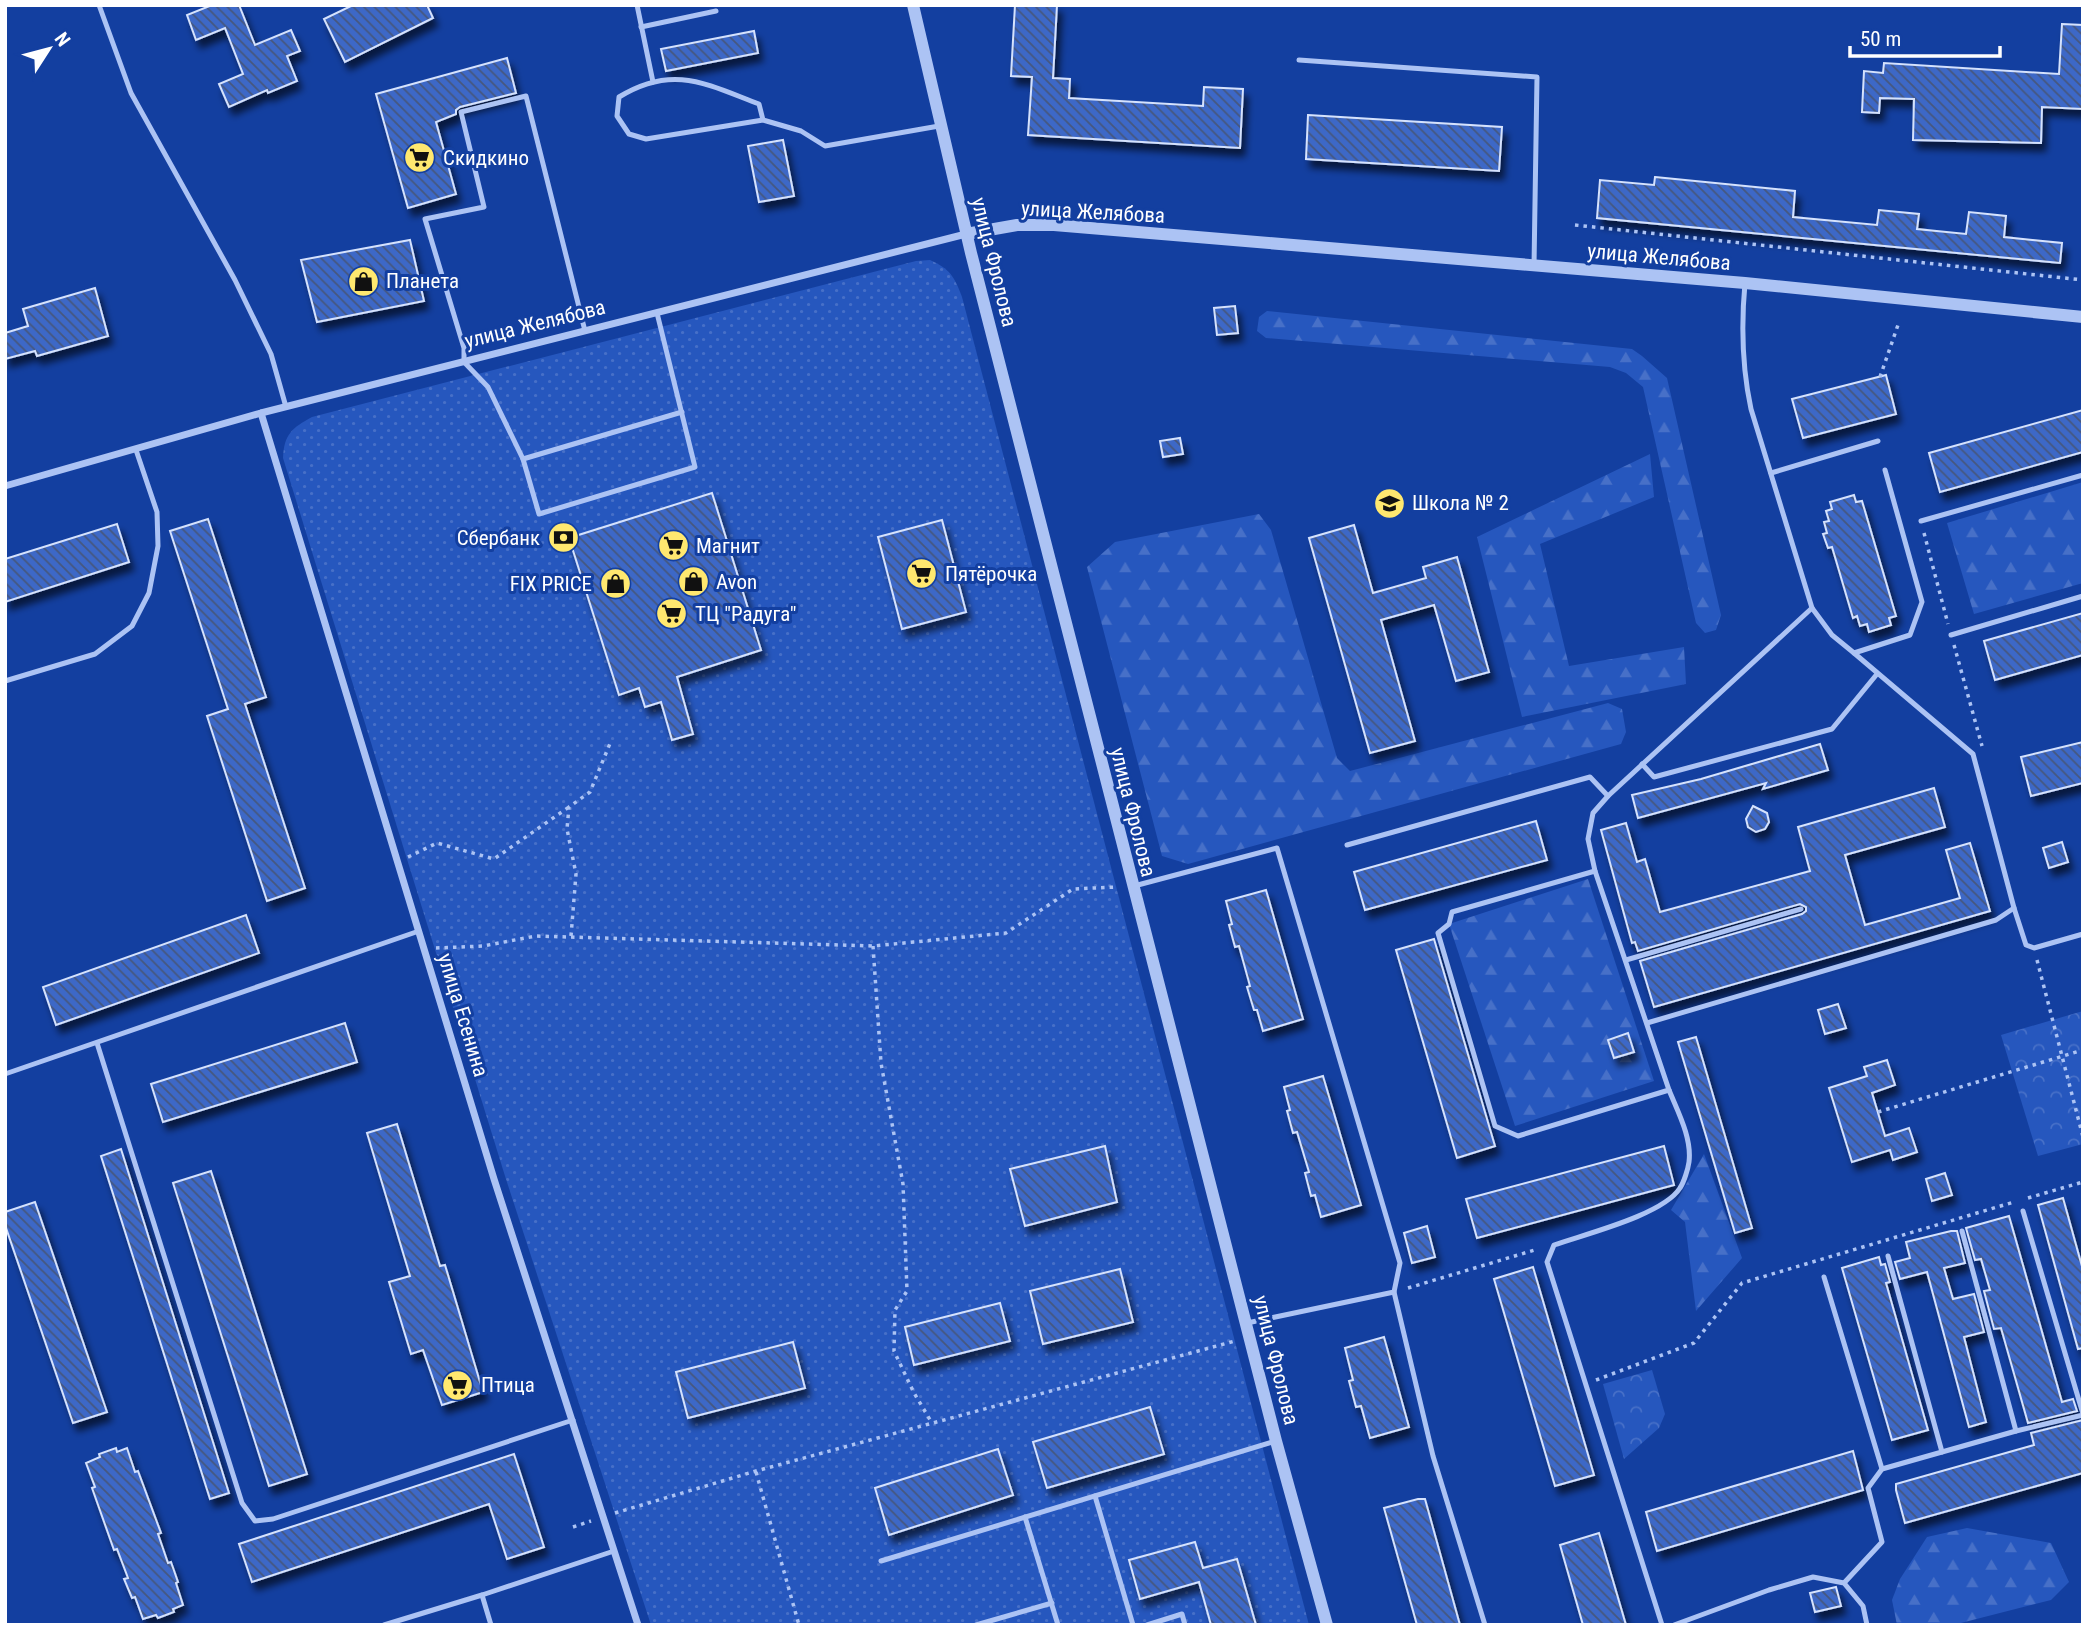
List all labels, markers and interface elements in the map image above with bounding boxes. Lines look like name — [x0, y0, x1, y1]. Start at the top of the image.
north arrow — [14, 14, 84, 84]
scale bar — [1850, 14, 2000, 58]
text: 50 m — [1860, 27, 1901, 51]
text: N — [50, 28, 75, 51]
supermarket icon: Скидкино — [403, 141, 437, 175]
place label: Скидкино — [443, 146, 529, 170]
street label: улица Фролова — [966, 195, 1022, 329]
street label: улица Желябова — [1020, 196, 1166, 228]
street label: улица Желябова — [1586, 239, 1732, 275]
shop icon: Планета — [346, 264, 380, 298]
place label: Планета — [386, 269, 459, 293]
street label: улица Желябова — [462, 295, 608, 353]
school or university icon: Школа № 2 — [1372, 486, 1406, 520]
place label: Школа № 2 — [1412, 491, 1509, 515]
bank icon: Сбербанк — [546, 521, 580, 555]
place label: Сбербанк — [457, 526, 540, 550]
supermarket icon: Магнит — [656, 529, 690, 563]
place label: Магнит — [696, 534, 760, 558]
supermarket icon: Пятёрочка — [905, 557, 939, 591]
place label: Пятёрочка — [945, 562, 1037, 586]
shop icon: Avon — [676, 565, 710, 599]
shop icon: FIX PRICE — [598, 567, 632, 601]
place label: Avon — [716, 570, 757, 594]
place label: FIX PRICE — [510, 572, 592, 596]
supermarket icon: ТЦ "Радуга" — [655, 597, 689, 631]
place label: ТЦ "Радуга" — [695, 602, 796, 626]
street label: улица Фролова — [1105, 745, 1161, 879]
street label: улица Есенина — [433, 951, 493, 1079]
street label: улица Фролова — [1248, 1293, 1304, 1427]
supermarket icon: Птица — [441, 1368, 475, 1402]
place label: Птица — [481, 1373, 535, 1397]

